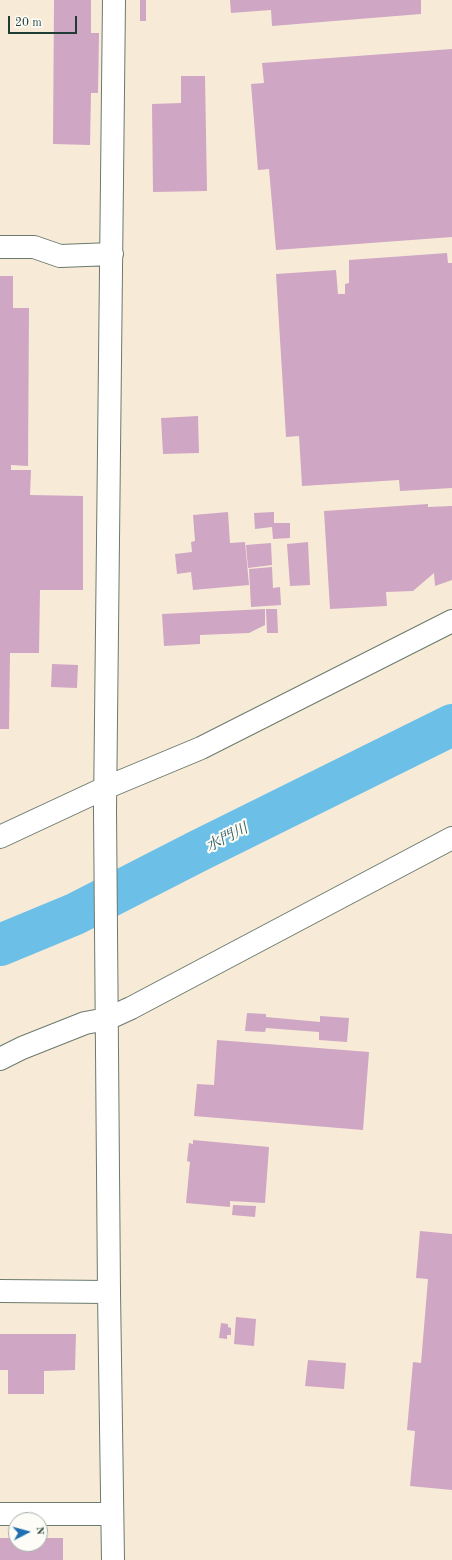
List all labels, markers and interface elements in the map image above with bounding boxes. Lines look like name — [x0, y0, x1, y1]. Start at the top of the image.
scale bar — [10, 8, 79, 34]
text: 20 m — [15, 17, 42, 29]
water label: 水門川 — [203, 820, 251, 856]
north arrow — [8, 1512, 48, 1552]
text: N — [34, 1526, 45, 1536]

